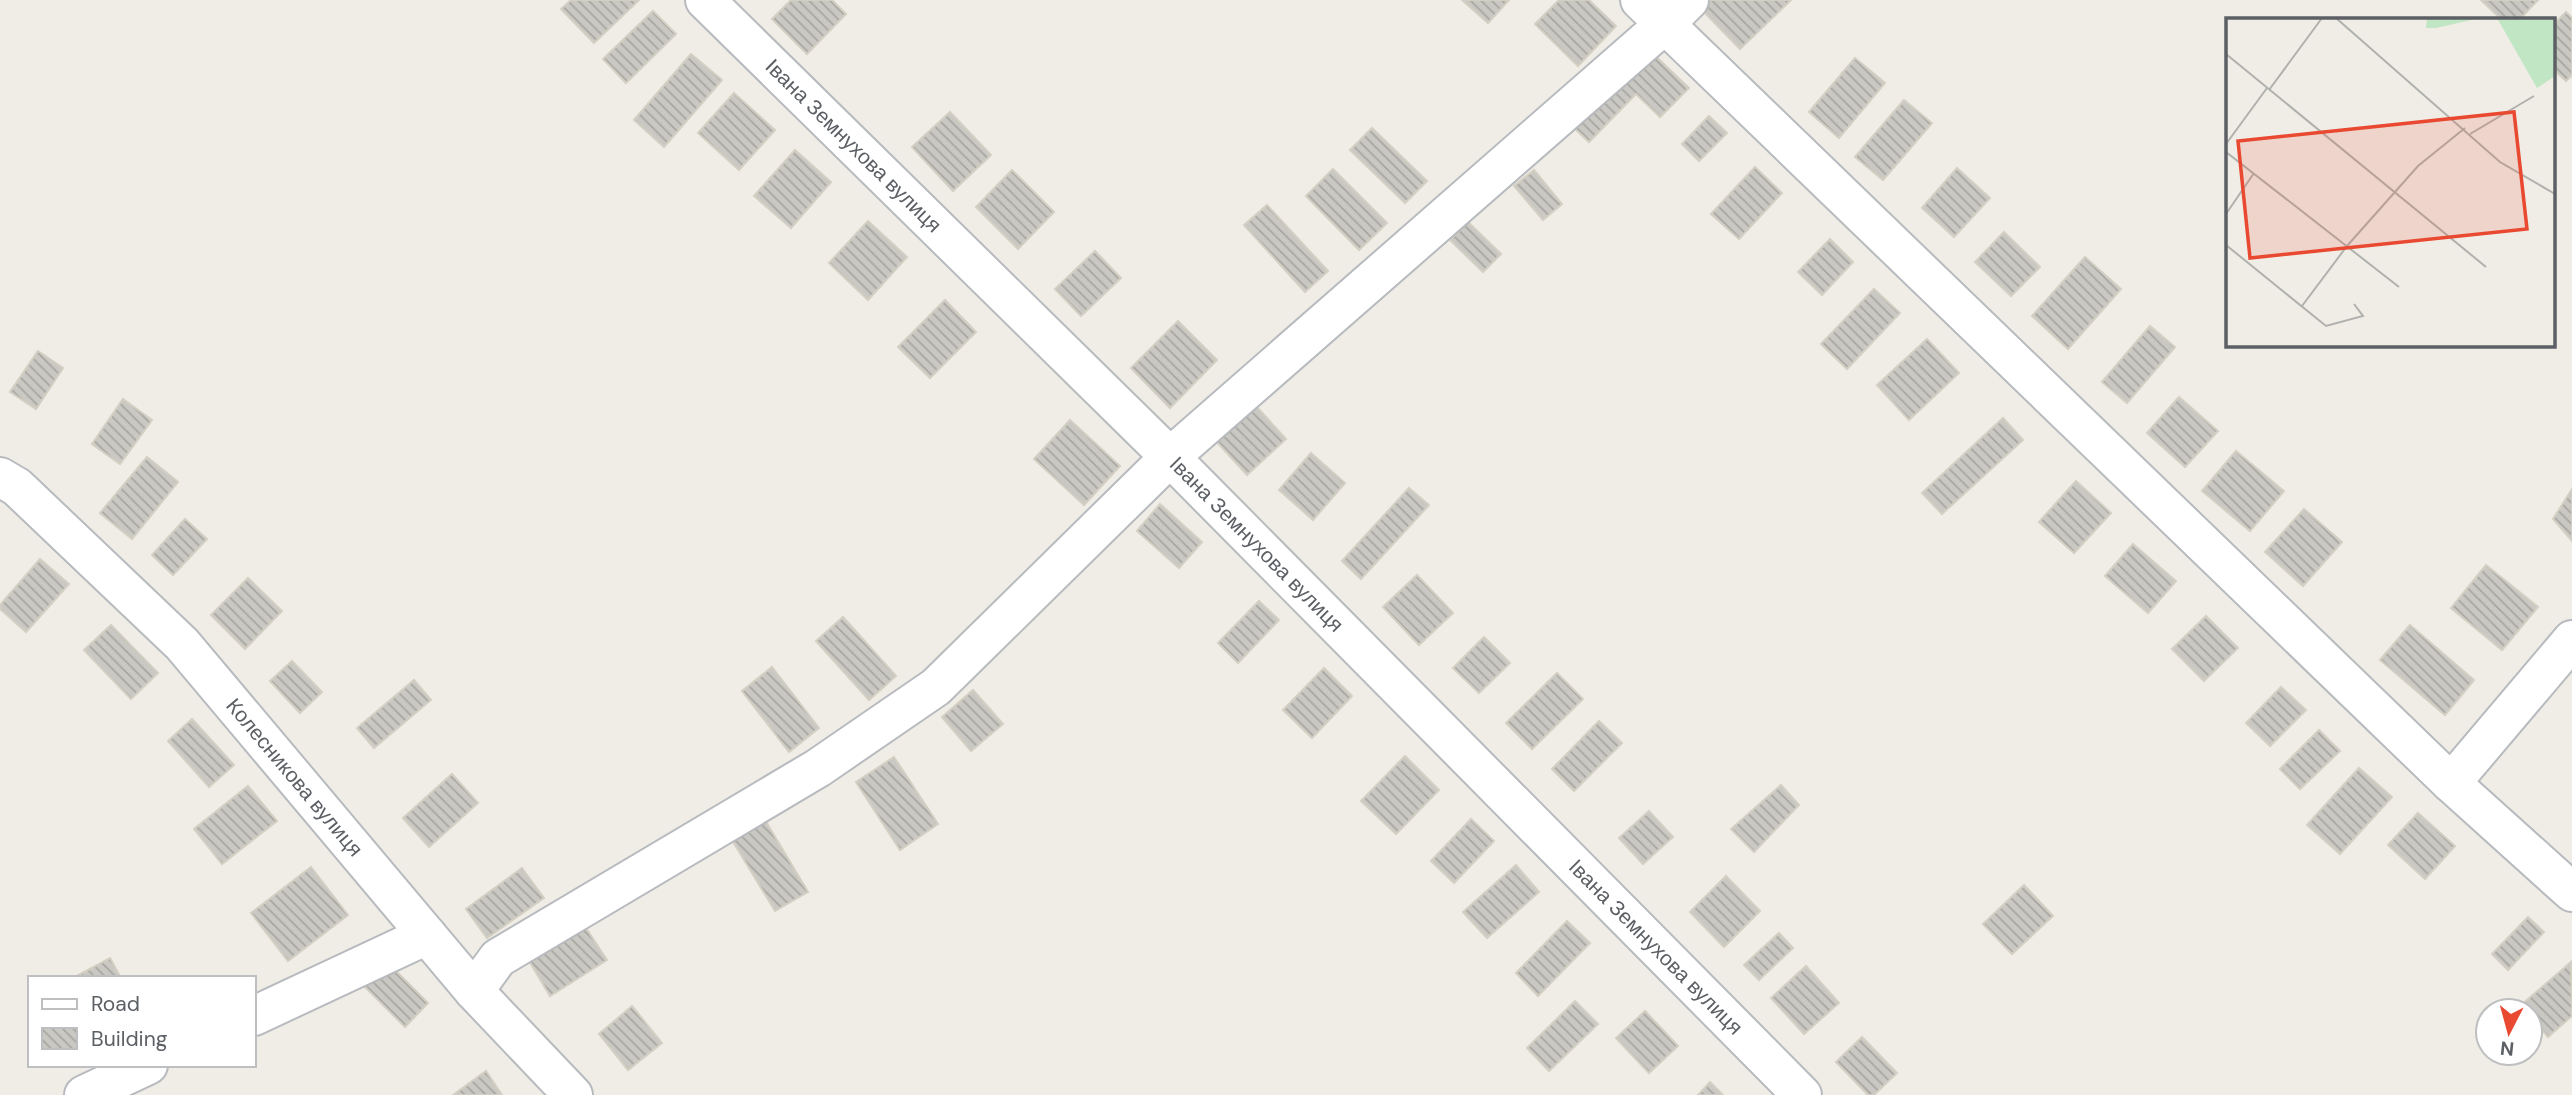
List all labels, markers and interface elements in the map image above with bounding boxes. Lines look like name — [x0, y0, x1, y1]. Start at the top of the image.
inset map — [2226, 18, 2554, 346]
street label: Івана Земнухова вулиця — [759, 53, 948, 239]
street label: Івана Земнухова вулиця — [1163, 451, 1350, 638]
street label: Колесникова вулиця — [220, 692, 369, 863]
street label: Івана Земнухова вулиця — [1562, 853, 1749, 1041]
legend — [28, 976, 256, 1067]
text: Road — [91, 990, 140, 1018]
north arrow — [2474, 997, 2544, 1067]
text: Building — [91, 1025, 168, 1053]
text: N — [2499, 1035, 2515, 1062]

